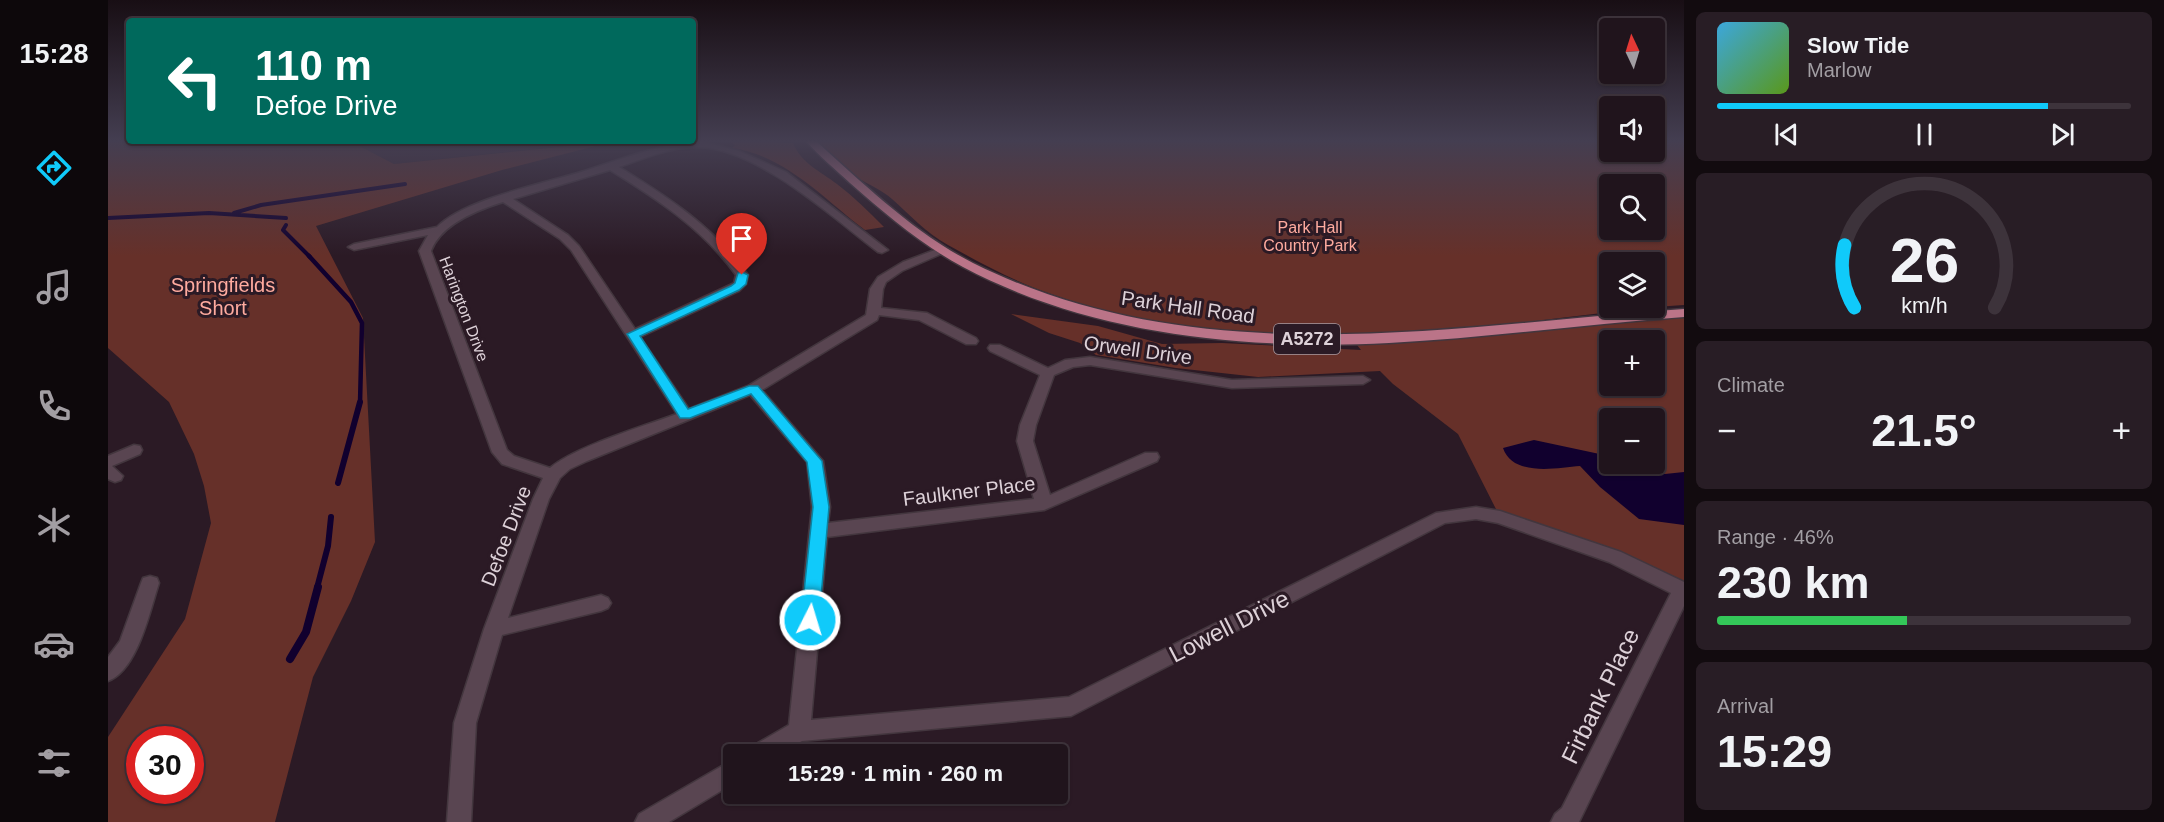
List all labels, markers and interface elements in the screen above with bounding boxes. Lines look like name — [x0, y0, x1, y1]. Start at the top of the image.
north arrow — [1599, 18, 1665, 84]
map controls — [1599, 18, 1665, 474]
text: Slow Tide — [1807, 33, 1909, 58]
text: 15:28 — [19, 39, 89, 69]
icon: left — [156, 42, 234, 120]
text: 110 m — [255, 42, 372, 89]
text: Marlow — [1807, 59, 1871, 81]
text: Defoe Drive — [255, 91, 398, 121]
button: sound — [1599, 96, 1665, 162]
icon: previous — [1770, 118, 1803, 151]
icon: pause — [1908, 118, 1941, 151]
icon: next — [2046, 118, 2079, 151]
icon: directions — [33, 147, 75, 189]
button: search — [1599, 174, 1665, 240]
pin — [716, 213, 767, 275]
park label: Park Hall Country Park — [1263, 219, 1358, 254]
icon: arrive — [725, 222, 758, 255]
text: 26 — [1889, 226, 1959, 295]
button: layers — [1599, 252, 1665, 318]
street label: Harington Drive — [436, 254, 492, 364]
icon: music — [33, 266, 75, 308]
park label: Springfields Short — [171, 274, 275, 319]
street label: Park Hall Road — [1120, 287, 1256, 327]
text: km/h — [1901, 294, 1947, 318]
road number: A5272 — [1274, 324, 1340, 354]
button: + — [1599, 330, 1665, 396]
street label: Orwell Drive — [1083, 332, 1193, 368]
text: Climate — [1717, 374, 1785, 396]
icon: phone — [33, 385, 75, 427]
text: 21.5° — [1871, 405, 1977, 456]
button: − — [1599, 408, 1665, 474]
text: − — [1717, 412, 1736, 449]
text: + — [2112, 412, 2131, 449]
street label: Faulkner Place — [901, 472, 1037, 510]
street label: Defoe Drive — [477, 483, 535, 589]
icon: climate — [33, 504, 75, 546]
text: Range · 46% — [1717, 526, 1834, 548]
text: 230 km — [1717, 557, 1870, 608]
street label: Lowell Drive — [1165, 584, 1293, 668]
position arrow — [778, 588, 842, 652]
icon: car — [33, 623, 75, 665]
street label: Firbank Place — [1556, 624, 1644, 768]
text: Arrival — [1717, 695, 1774, 717]
speed limit sign: 30 — [126, 726, 204, 804]
text: 15:29 — [1717, 726, 1832, 777]
icon: filters — [33, 742, 75, 784]
text: 15:29 · 1 min · 260 m — [788, 761, 1003, 786]

